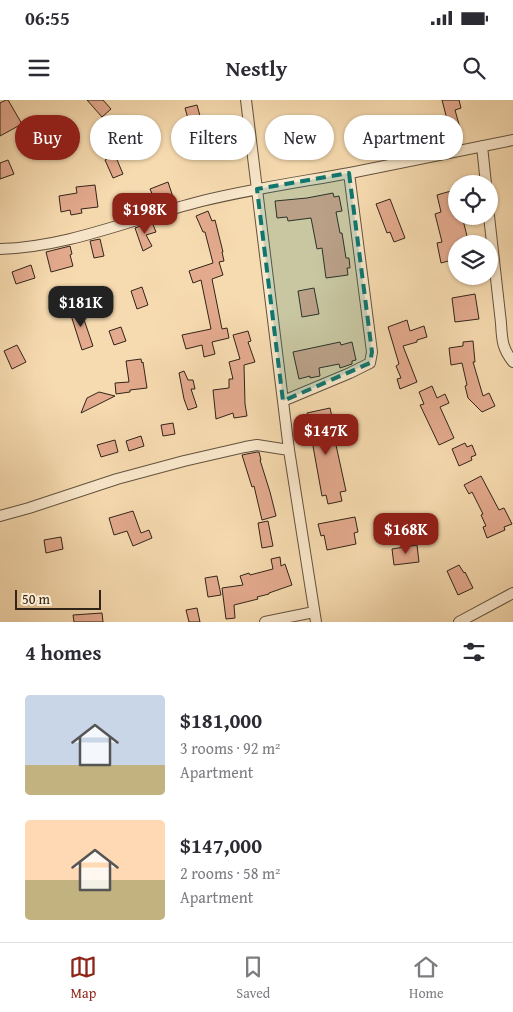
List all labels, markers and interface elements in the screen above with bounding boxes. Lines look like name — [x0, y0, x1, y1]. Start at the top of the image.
text: 06:55 — [25, 4, 70, 32]
text: Nestly — [226, 52, 287, 84]
icon: menu — [25, 54, 53, 82]
icon: search — [460, 54, 488, 82]
chip: Buy — [15, 115, 80, 160]
chip: Rent — [90, 115, 161, 160]
chip: Filters — [171, 115, 255, 160]
chip: New — [265, 115, 334, 160]
chip: Apartment — [344, 115, 463, 160]
map controls — [448, 175, 498, 285]
button: locate — [448, 175, 498, 225]
pin: $198K — [110, 192, 180, 235]
text: $198K — [123, 197, 167, 221]
button: layers — [448, 235, 498, 285]
pin: $181K — [46, 286, 116, 328]
text: $181K — [59, 290, 103, 314]
pin: $147K — [291, 414, 361, 456]
text: $147K — [304, 418, 348, 442]
pin: $168K — [371, 512, 441, 555]
text: $168K — [384, 517, 428, 541]
scale bar — [15, 587, 101, 610]
text: 50 m — [22, 589, 50, 609]
text: 4 homes — [25, 637, 101, 668]
icon: filters — [460, 638, 488, 666]
text: $181,000 — [180, 705, 262, 736]
icon: home — [65, 715, 125, 775]
text: 3 rooms · 92 m² — [180, 736, 280, 760]
text: Apartment — [180, 760, 253, 784]
text: $147,000 — [180, 830, 262, 861]
icon: home — [65, 840, 125, 900]
text: 2 rooms · 58 m² — [180, 861, 280, 885]
text: Apartment — [180, 885, 253, 909]
tab: Map — [69, 953, 97, 1003]
tab: Saved — [236, 953, 270, 1003]
tab: Home — [409, 953, 444, 1003]

